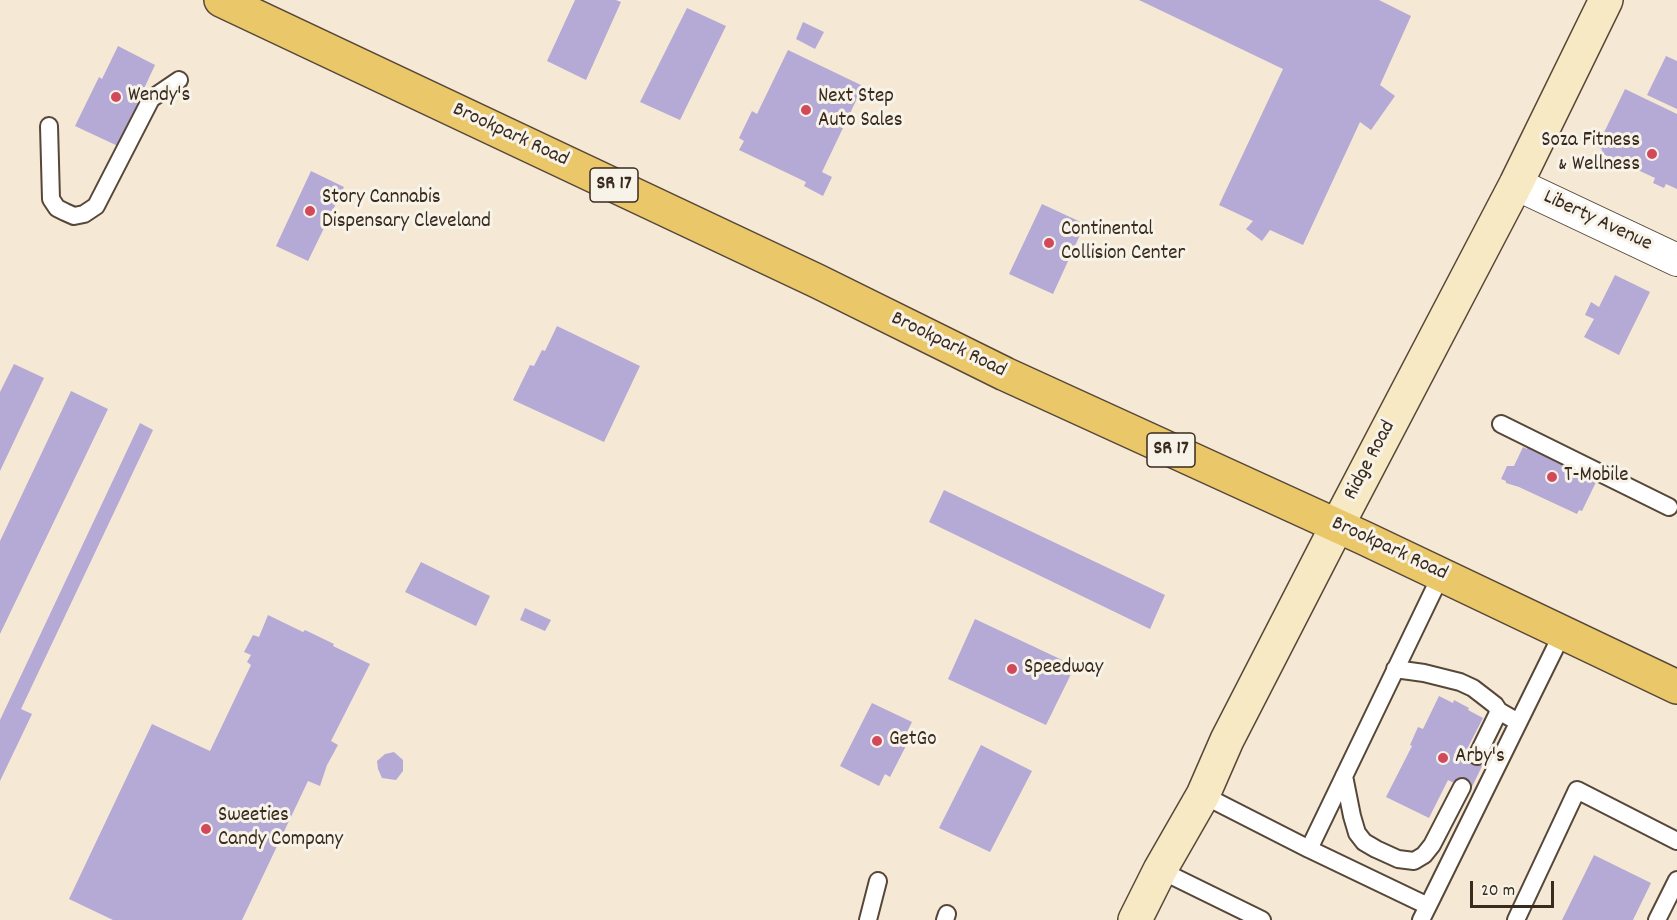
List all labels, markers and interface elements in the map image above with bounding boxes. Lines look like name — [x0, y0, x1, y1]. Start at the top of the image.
place label: Wendy's — [128, 84, 190, 110]
place label: Next Step Auto Sales — [818, 85, 903, 135]
marker: Wendy's — [109, 90, 123, 104]
street label: Brookpark Road — [448, 98, 572, 174]
marker: Next Step Auto Sales — [799, 103, 813, 117]
place label: Soza Fitness & Wellness — [1541, 129, 1640, 179]
marker: Soza Fitness & Wellness — [1645, 147, 1659, 161]
road number: SR 17 — [590, 168, 638, 202]
place label: Story Cannabis Dispensary Cleveland — [322, 186, 491, 236]
street label: Liberty Avenue — [1539, 186, 1655, 258]
marker: Story Cannabis Dispensary Cleveland — [303, 204, 317, 218]
place label: Continental Collision Center — [1061, 218, 1185, 268]
marker: Continental Collision Center — [1042, 236, 1056, 250]
street label: Brookpark Road — [886, 307, 1010, 385]
street label: Ridge Road — [1340, 417, 1402, 505]
road number: SR 17 — [1147, 433, 1195, 467]
place label: T-Mobile — [1564, 464, 1628, 490]
marker: T-Mobile — [1545, 470, 1559, 484]
street label: Brookpark Road — [1327, 512, 1451, 588]
place label: Speedway — [1024, 656, 1103, 682]
marker: Speedway — [1005, 662, 1019, 676]
place label: GetGo — [889, 728, 937, 754]
marker: GetGo — [870, 734, 884, 748]
place label: Arby's — [1455, 745, 1505, 771]
marker: Arby's — [1436, 751, 1450, 765]
place label: Sweeties Candy Company — [218, 804, 343, 854]
marker: Sweeties Candy Company — [199, 822, 213, 836]
scale bar — [1473, 869, 1557, 907]
text: 20 m — [1481, 879, 1515, 904]

